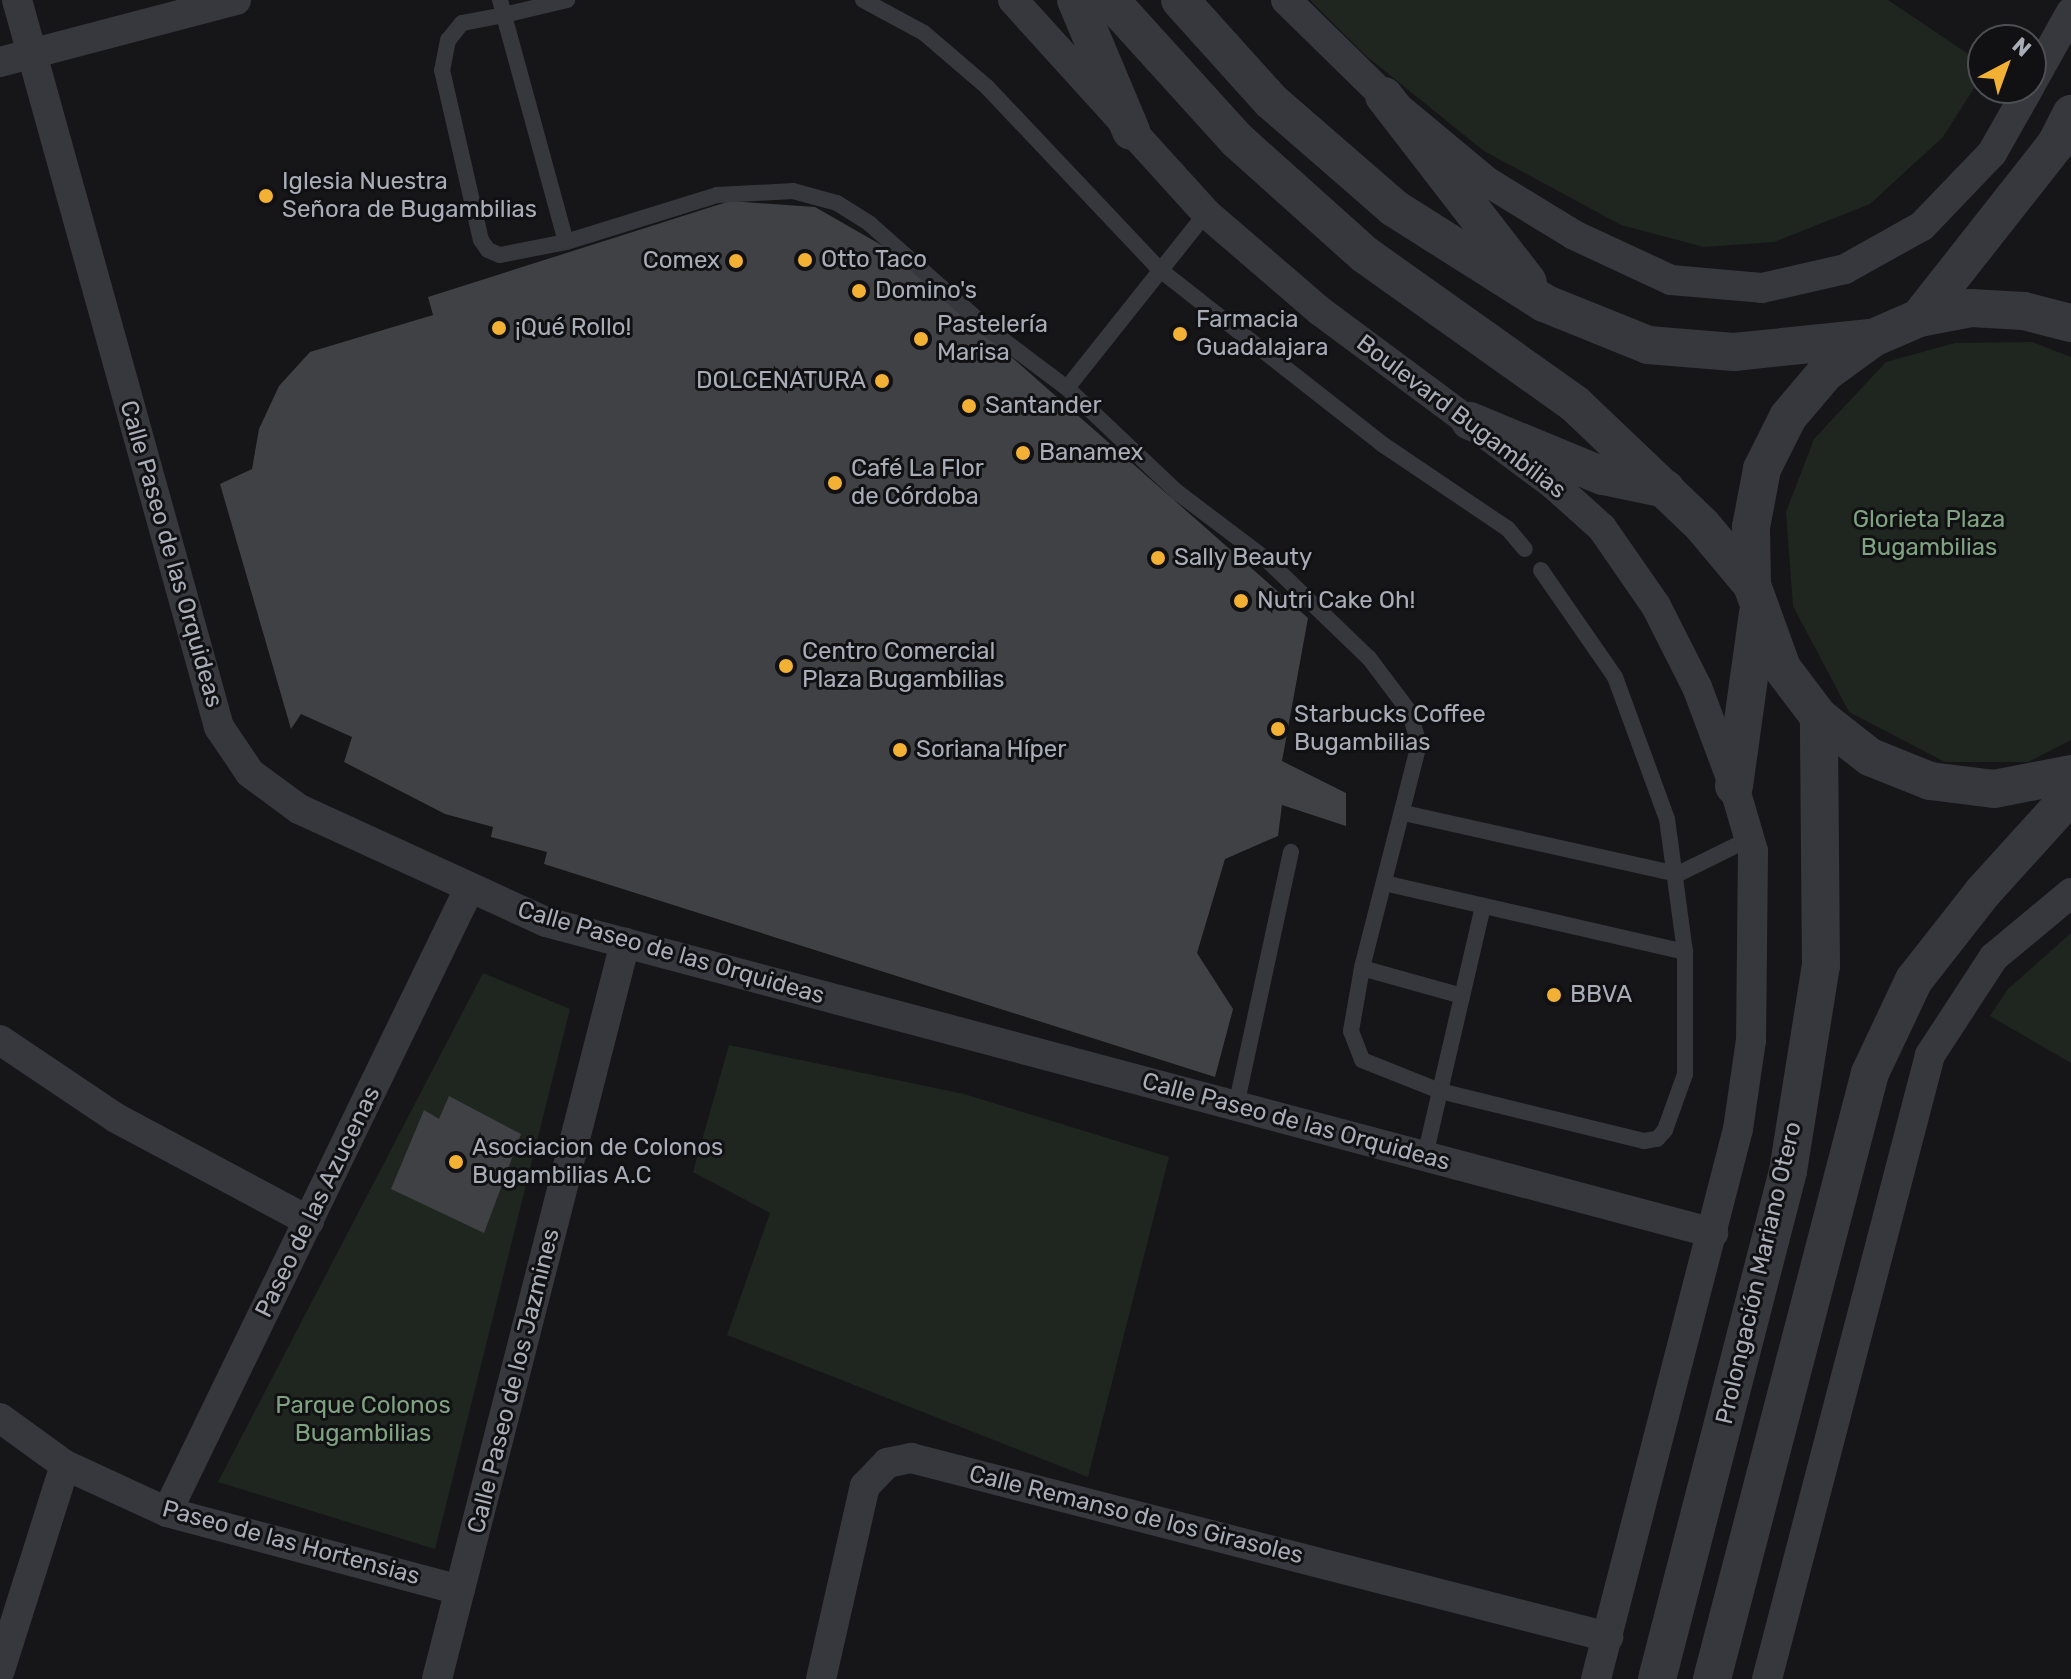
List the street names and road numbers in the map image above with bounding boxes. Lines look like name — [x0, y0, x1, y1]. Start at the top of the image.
street label: Boulevard Bugambilias — [1351, 329, 1571, 505]
street label: Calle Paseo de las Orquideas — [113, 397, 229, 711]
street label: Calle Paseo de las Orquideas — [514, 895, 828, 1011]
street label: Calle Paseo de las Orquideas — [1139, 1067, 1453, 1177]
street label: Paseo de las Azucenas — [249, 1082, 387, 1322]
street label: Prolongación Mariano Otero — [1710, 1119, 1808, 1427]
street label: Calle Paseo de los Jazmines — [462, 1226, 566, 1536]
street label: Calle Remanso de los Girasoles — [966, 1459, 1306, 1571]
street label: Paseo de las Hortensias — [159, 1495, 423, 1591]

